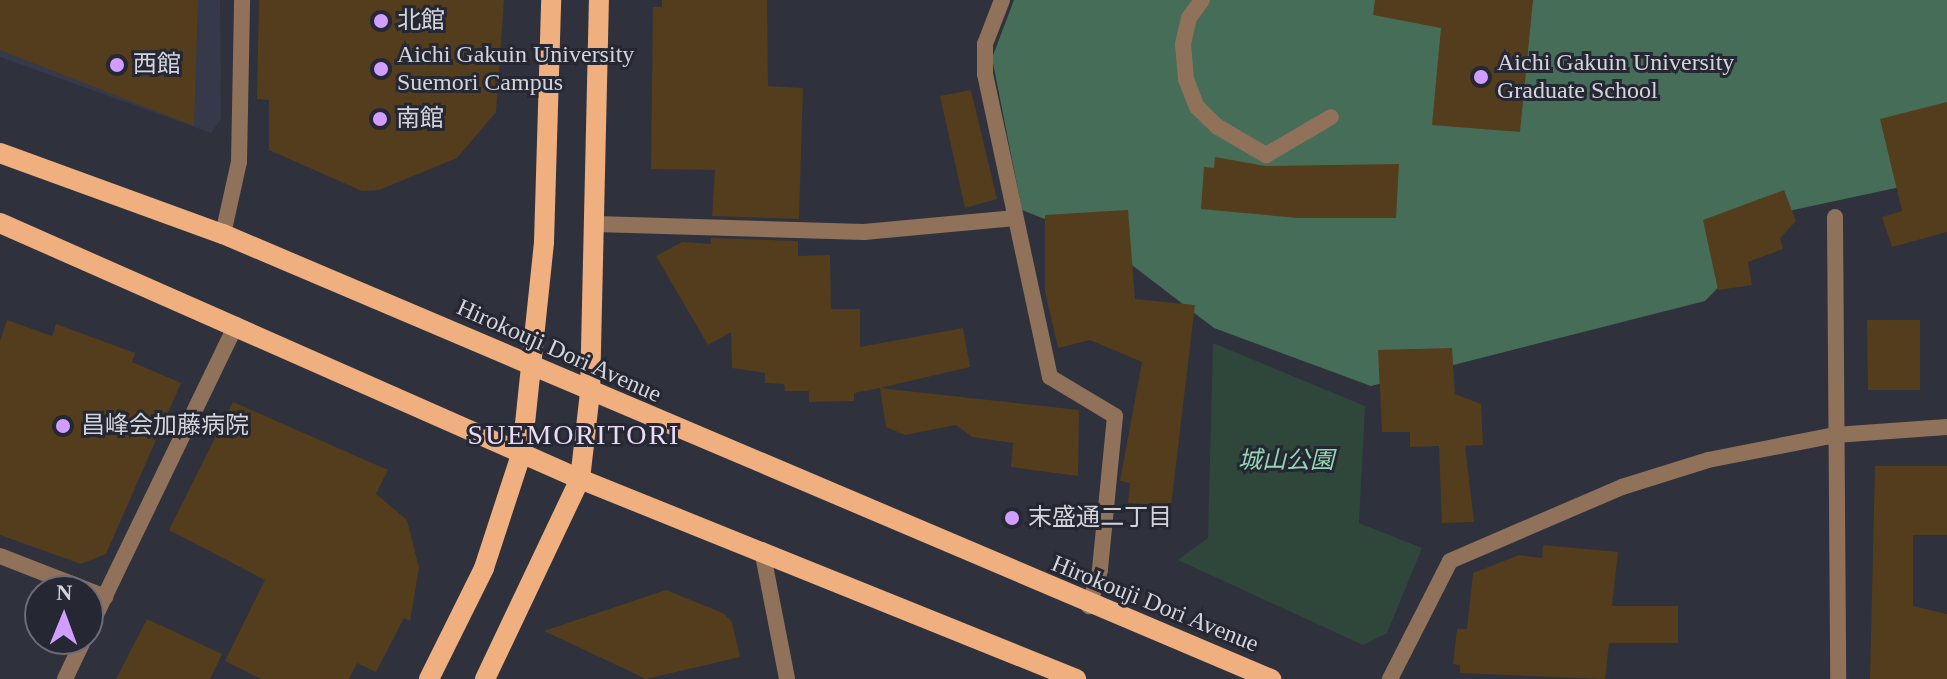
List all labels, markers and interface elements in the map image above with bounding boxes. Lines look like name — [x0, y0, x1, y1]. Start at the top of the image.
place label: 北館 — [397, 7, 445, 35]
marker: 北館 — [372, 12, 390, 30]
place label: Aichi Gakuin University Suemori Campus — [397, 41, 634, 97]
place label: Aichi Gakuin University Graduate School — [1497, 49, 1734, 105]
place label: 西館 — [133, 51, 181, 79]
marker: 西館 — [108, 56, 126, 74]
marker: Aichi Gakuin University Suemori Campus — [372, 60, 390, 78]
marker: Aichi Gakuin University Graduate School — [1472, 68, 1490, 86]
place label: 南館 — [396, 105, 444, 133]
marker: 南館 — [371, 110, 389, 128]
street label: Hirokouji Dori Avenue — [452, 293, 666, 409]
place label: 昌峰会加藤病院 — [81, 412, 249, 440]
marker: 昌峰会加藤病院 — [52, 415, 74, 437]
district label: SUEMORITORI — [468, 418, 680, 452]
park label: 城山公園 — [1238, 447, 1334, 475]
place label: 末盛通二丁目 — [1028, 504, 1172, 532]
marker: 末盛通二丁目 — [1003, 509, 1021, 527]
street label: Hirokouji Dori Avenue — [1047, 549, 1263, 659]
north arrow — [24, 575, 104, 655]
text: N — [56, 580, 73, 605]

